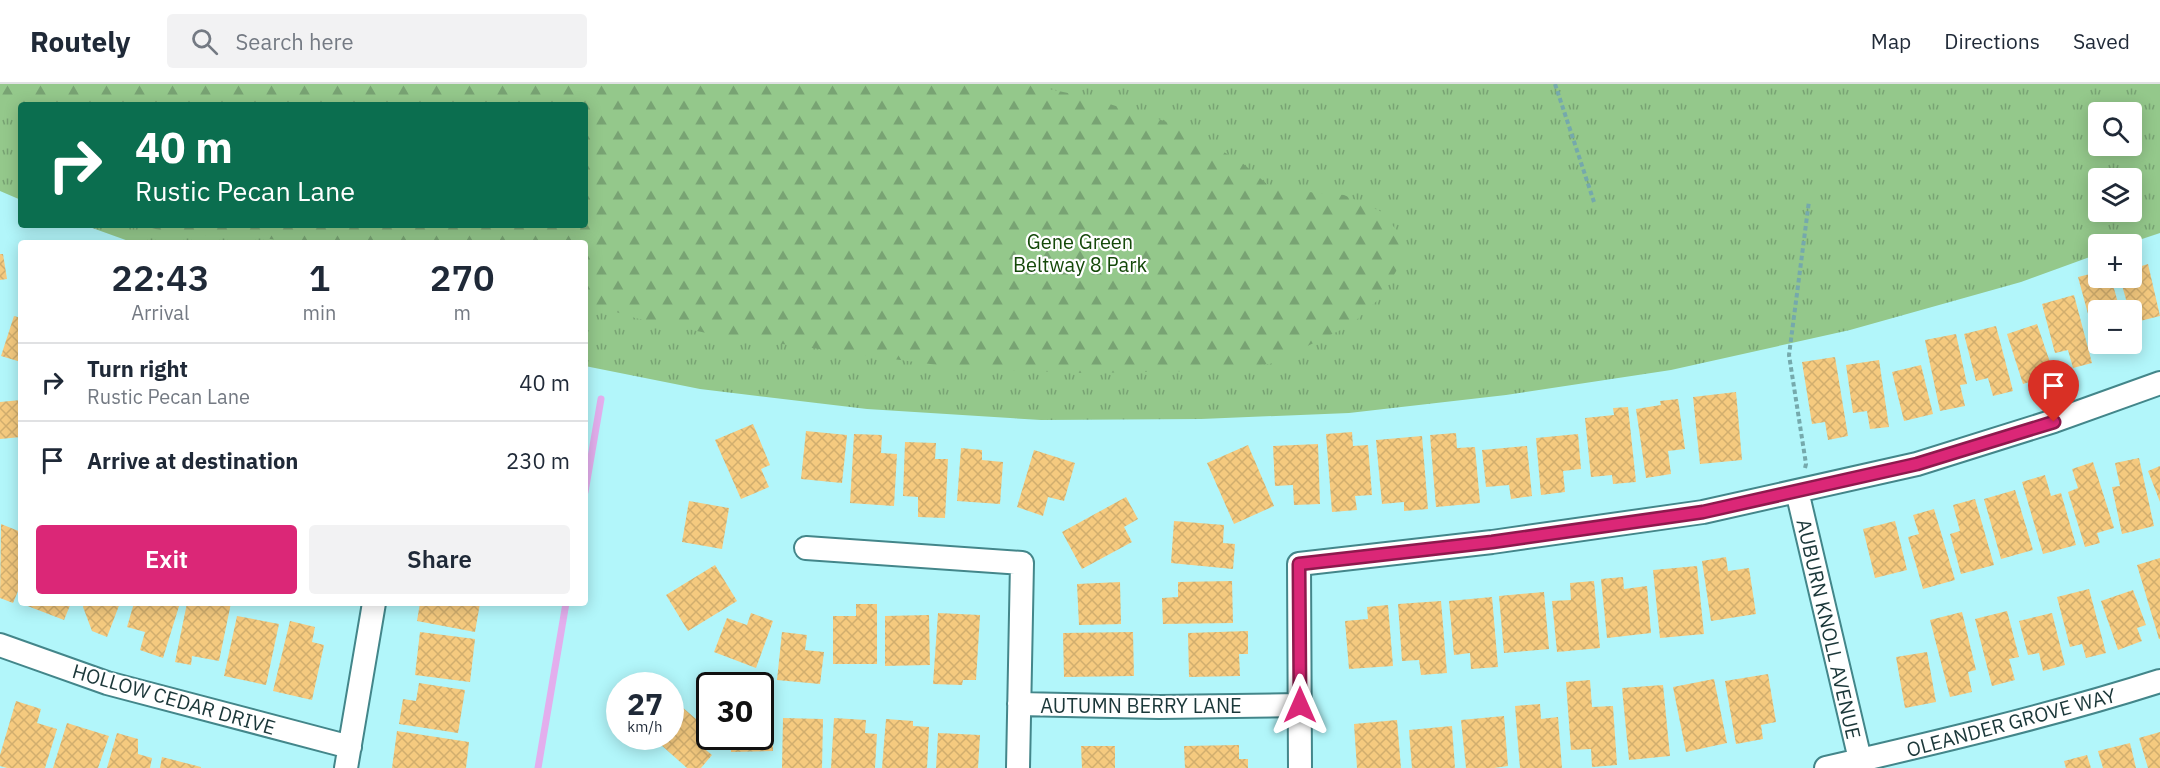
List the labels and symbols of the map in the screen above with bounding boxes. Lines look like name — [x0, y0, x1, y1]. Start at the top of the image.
park label: Gene Green Beltway 8 Park — [1013, 228, 1147, 278]
pin — [2028, 360, 2079, 422]
street label: AUBURN KNOLL AVENUE — [1791, 516, 1867, 742]
street label: HOLLOW CEDAR DRIVE — [69, 657, 279, 741]
speed limit sign: 30 — [696, 672, 774, 750]
position arrow — [1268, 673, 1332, 737]
street label: OLEANDER GROVE WAY — [1903, 681, 2119, 763]
street label: AUTUMN BERRY LANE — [1040, 692, 1242, 719]

